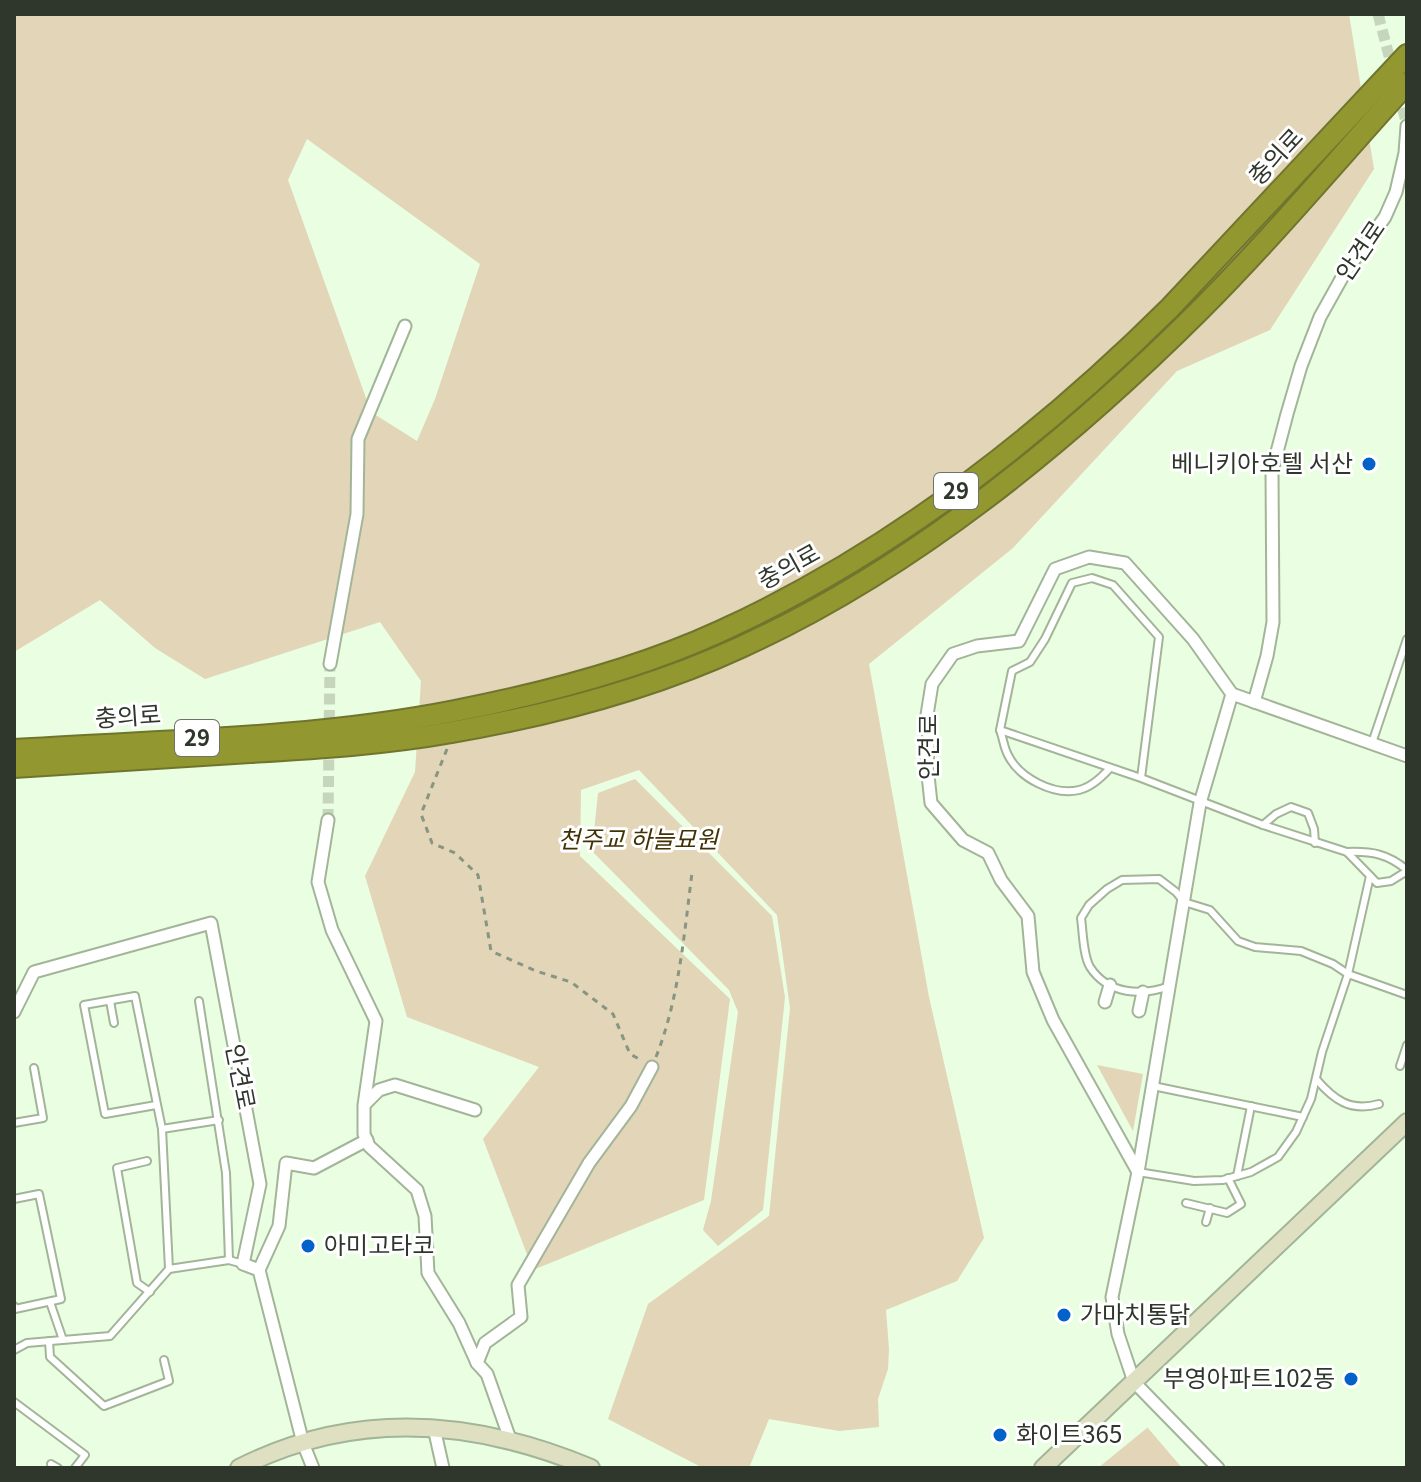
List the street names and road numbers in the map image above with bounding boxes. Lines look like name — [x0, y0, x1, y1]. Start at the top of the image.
street label: 충의로 — [1239, 119, 1310, 191]
street label: 안견로 — [1326, 212, 1392, 287]
road number: 29 — [934, 473, 978, 509]
street label: 충의로 — [750, 533, 825, 596]
street label: 충의로 — [94, 695, 162, 734]
street label: 안견로 — [909, 714, 944, 780]
road number: 29 — [175, 720, 219, 756]
street label: 안견로 — [219, 1041, 266, 1112]

